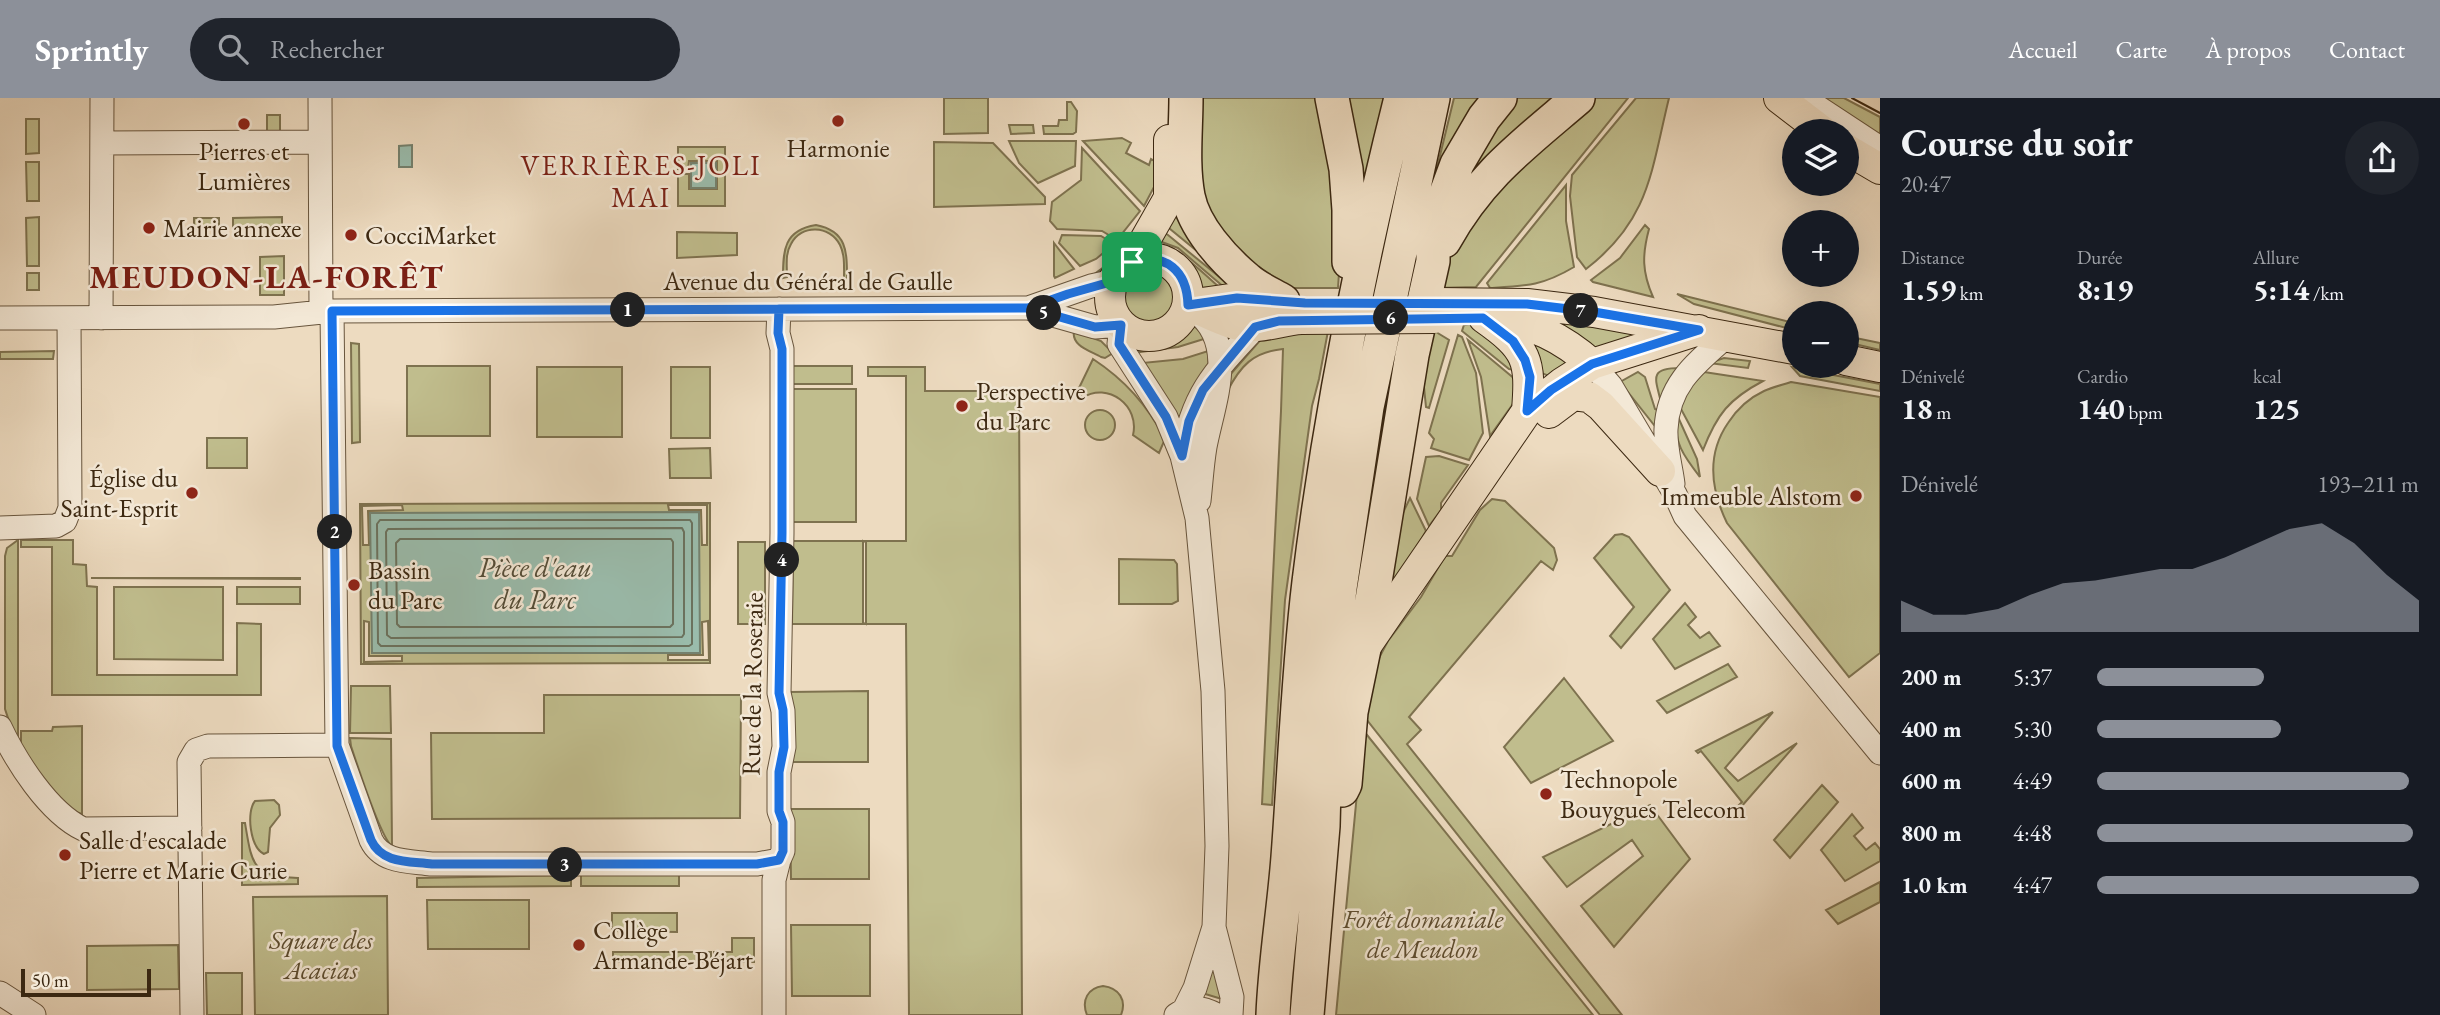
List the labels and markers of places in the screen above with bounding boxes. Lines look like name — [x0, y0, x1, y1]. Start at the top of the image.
marker: Harmonie — [830, 113, 846, 129]
marker: Pierres et Lumières — [236, 116, 252, 132]
place label: Harmonie — [786, 131, 890, 165]
place label: Pierres et Lumières — [198, 134, 290, 198]
place label: Mairie annexe — [163, 211, 301, 245]
place label: CocciMarket — [365, 218, 496, 252]
marker: Mairie annexe — [141, 220, 157, 236]
marker: CocciMarket — [343, 227, 359, 243]
pin — [1102, 232, 1162, 292]
pin: 1 — [610, 292, 646, 328]
pin: 7 — [1564, 294, 1598, 328]
pin: 5 — [1026, 296, 1062, 330]
pin: 6 — [1374, 300, 1408, 336]
place label: Perspective du Parc — [976, 374, 1086, 438]
marker: Perspective du Parc — [954, 398, 970, 414]
place label: Église du Saint-Esprit — [60, 461, 178, 525]
place label: Immeuble Alstom — [1660, 479, 1842, 513]
marker: Église du Saint-Esprit — [184, 485, 200, 501]
marker: Immeuble Alstom — [1848, 488, 1864, 504]
pin: 2 — [318, 514, 352, 550]
pin: 4 — [764, 542, 800, 578]
place label: Bassin du Parc — [368, 553, 443, 617]
marker: Bassin du Parc — [346, 577, 362, 593]
place label: Technopole Bouygues Telecom — [1560, 762, 1746, 826]
marker: Technopole Bouygues Telecom — [1538, 786, 1554, 802]
place label: Salle d'escalade Pierre et Marie Curie — [79, 823, 287, 887]
marker: Salle d'escalade Pierre et Marie Curie — [57, 847, 73, 863]
pin: 3 — [548, 848, 582, 882]
place label: Collège Armande-Béjart — [592, 913, 753, 977]
marker: Collège Armande-Béjart — [571, 937, 587, 953]

